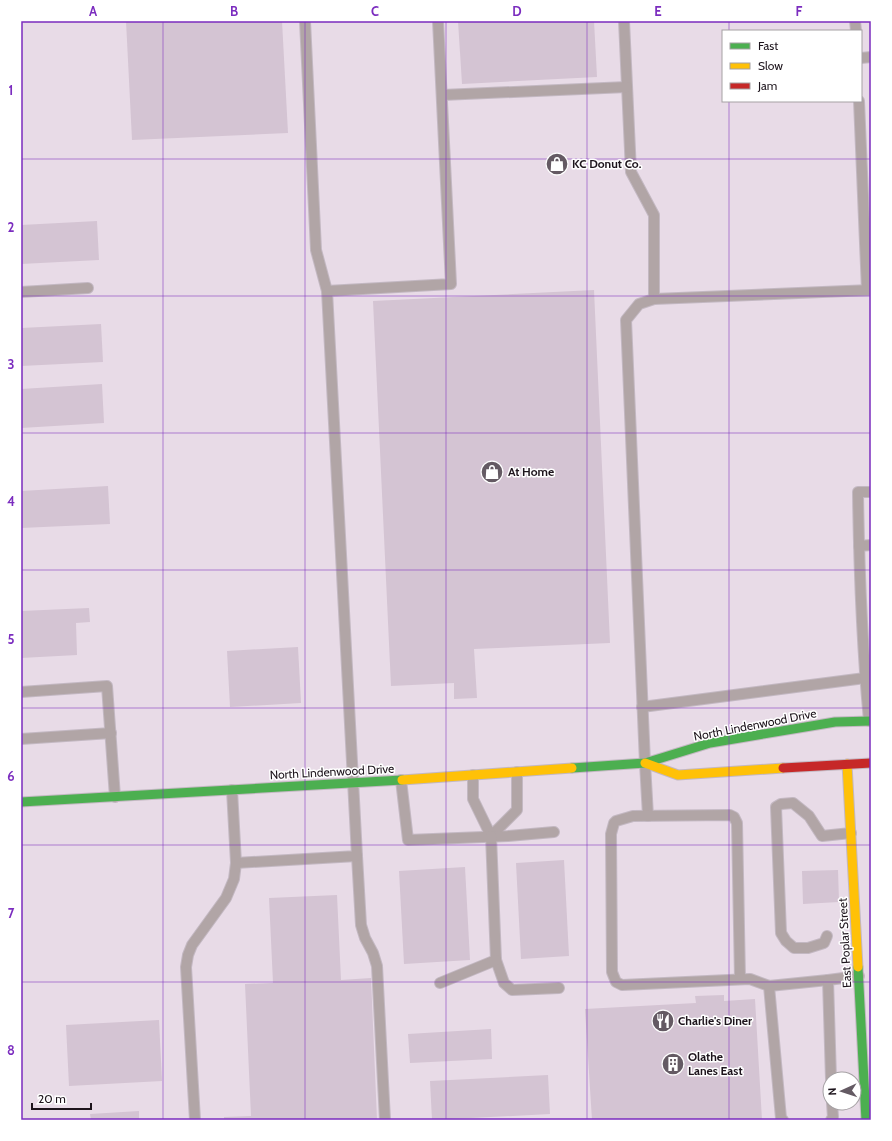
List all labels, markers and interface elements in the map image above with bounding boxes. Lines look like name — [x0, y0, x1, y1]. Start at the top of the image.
text: A — [89, 3, 98, 19]
text: B — [230, 3, 238, 19]
text: C — [371, 3, 379, 19]
text: D — [512, 3, 522, 19]
text: E — [654, 3, 662, 19]
text: F — [796, 3, 803, 19]
legend — [722, 30, 862, 102]
text: Fast — [758, 38, 778, 53]
text: Slow — [758, 58, 783, 73]
text: Jam — [757, 78, 777, 93]
text: 1 — [9, 82, 13, 98]
shop icon: KC Donut Co. — [544, 151, 570, 177]
place label: KC Donut Co. — [572, 156, 642, 171]
text: 2 — [8, 219, 15, 235]
text: 3 — [7, 356, 15, 372]
shop icon: At Home — [479, 459, 505, 485]
place label: At Home — [508, 464, 554, 479]
text: 4 — [7, 493, 15, 509]
text: 5 — [8, 631, 15, 647]
street label: North Lindenwood Drive — [692, 705, 818, 744]
street label: North Lindenwood Drive — [269, 761, 395, 782]
text: 6 — [7, 768, 15, 784]
street label: East Poplar Street — [835, 898, 854, 988]
text: 7 — [8, 905, 15, 921]
restaurant icon: Charlie's Diner — [650, 1008, 676, 1034]
place label: Charlie's Diner — [678, 1013, 752, 1028]
text: 8 — [7, 1042, 15, 1058]
place label: Olathe Lanes East — [688, 1049, 743, 1078]
building icon: Olathe Lanes East — [660, 1051, 686, 1077]
north arrow — [822, 1071, 862, 1111]
scale bar — [32, 1085, 91, 1111]
text: N — [825, 1087, 839, 1096]
text: 20 m — [38, 1091, 66, 1106]

